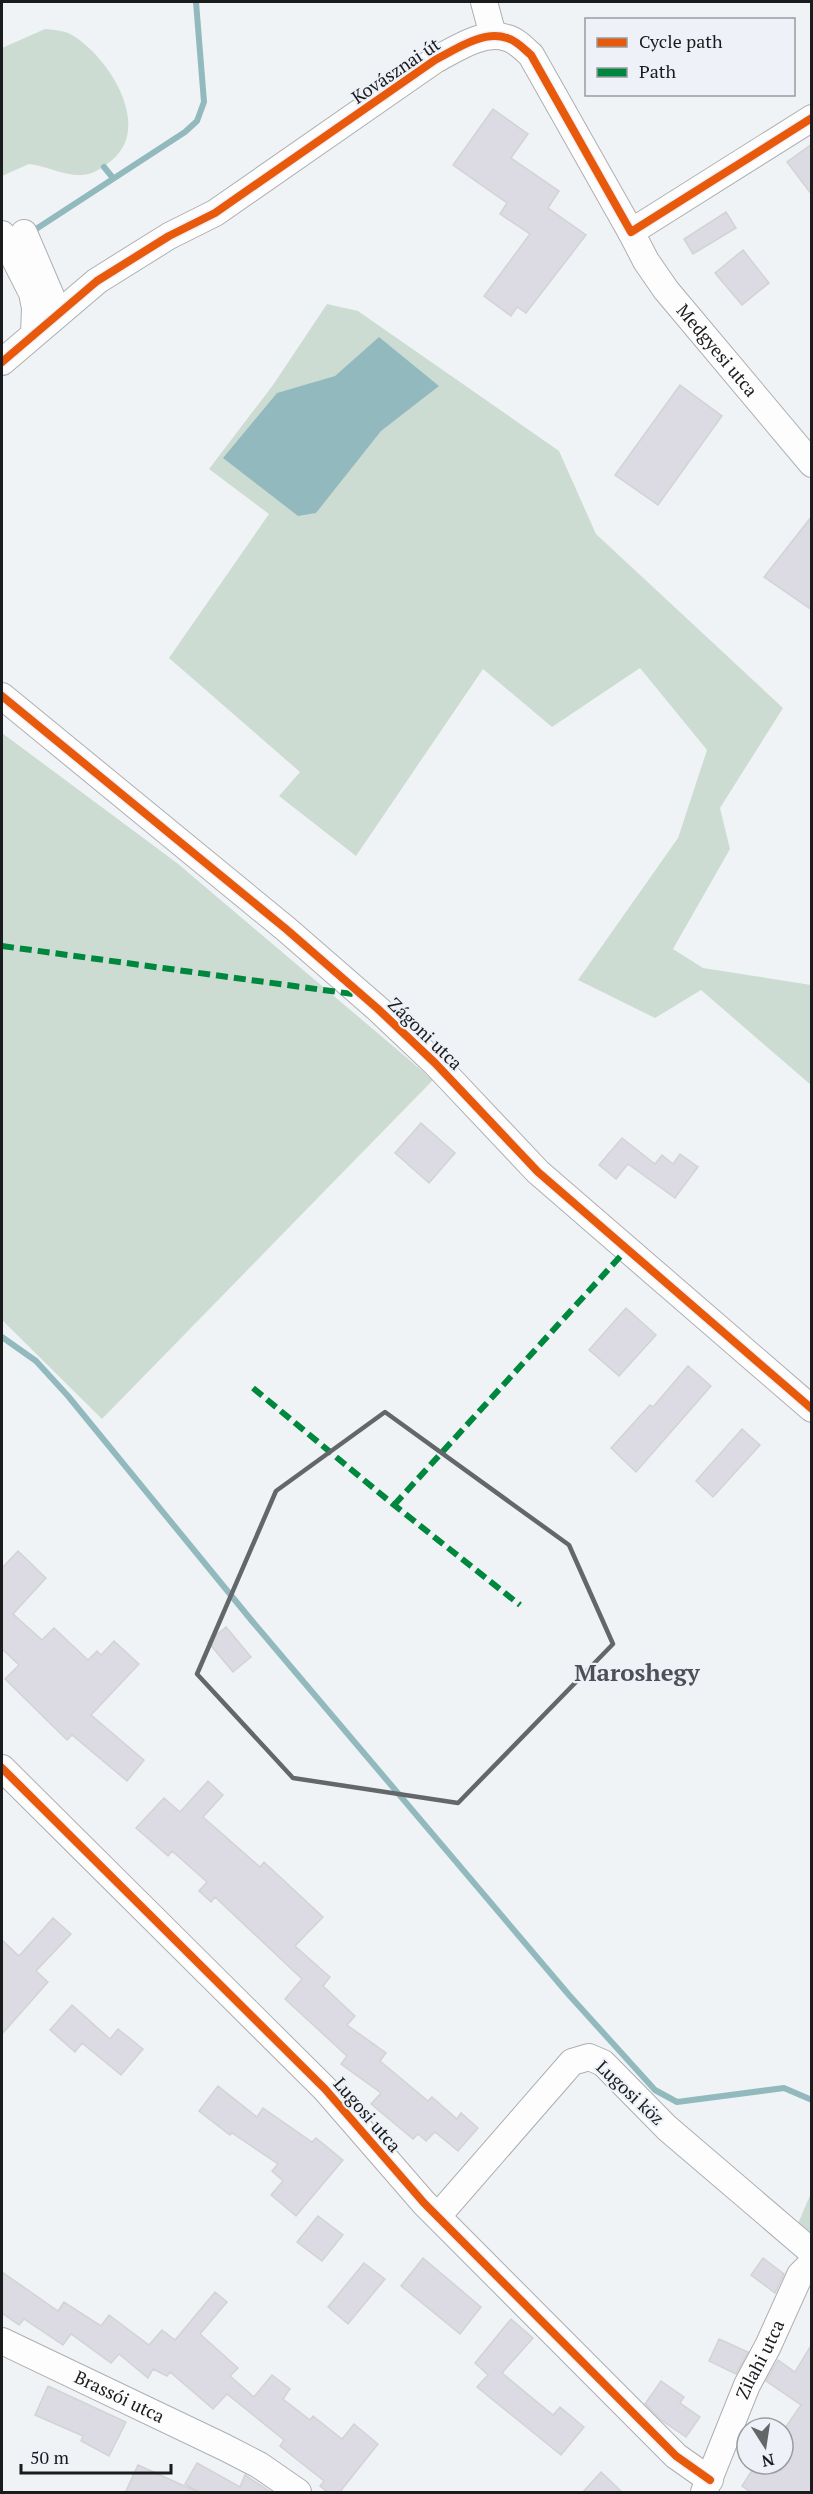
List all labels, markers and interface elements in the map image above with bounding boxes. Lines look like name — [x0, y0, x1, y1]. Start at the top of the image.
legend — [585, 18, 795, 96]
text: Cycle path — [639, 29, 723, 53]
street label: Kovásznai út — [347, 32, 445, 109]
text: Path — [639, 59, 676, 83]
street label: Medgyesi utca — [672, 299, 763, 401]
street label: Zágoni utca — [383, 992, 468, 1075]
district label: Maroshegy — [574, 1656, 701, 1688]
street label: Lugosi köz — [591, 2055, 670, 2130]
street label: Lugosi utca — [329, 2072, 407, 2157]
street label: Zilahi utca — [730, 2316, 789, 2402]
street label: Brassói utca — [71, 2364, 169, 2428]
north arrow — [735, 2416, 795, 2476]
scale bar — [21, 2437, 171, 2475]
text: 50 m — [30, 2445, 70, 2469]
text: N — [760, 2449, 776, 2473]

